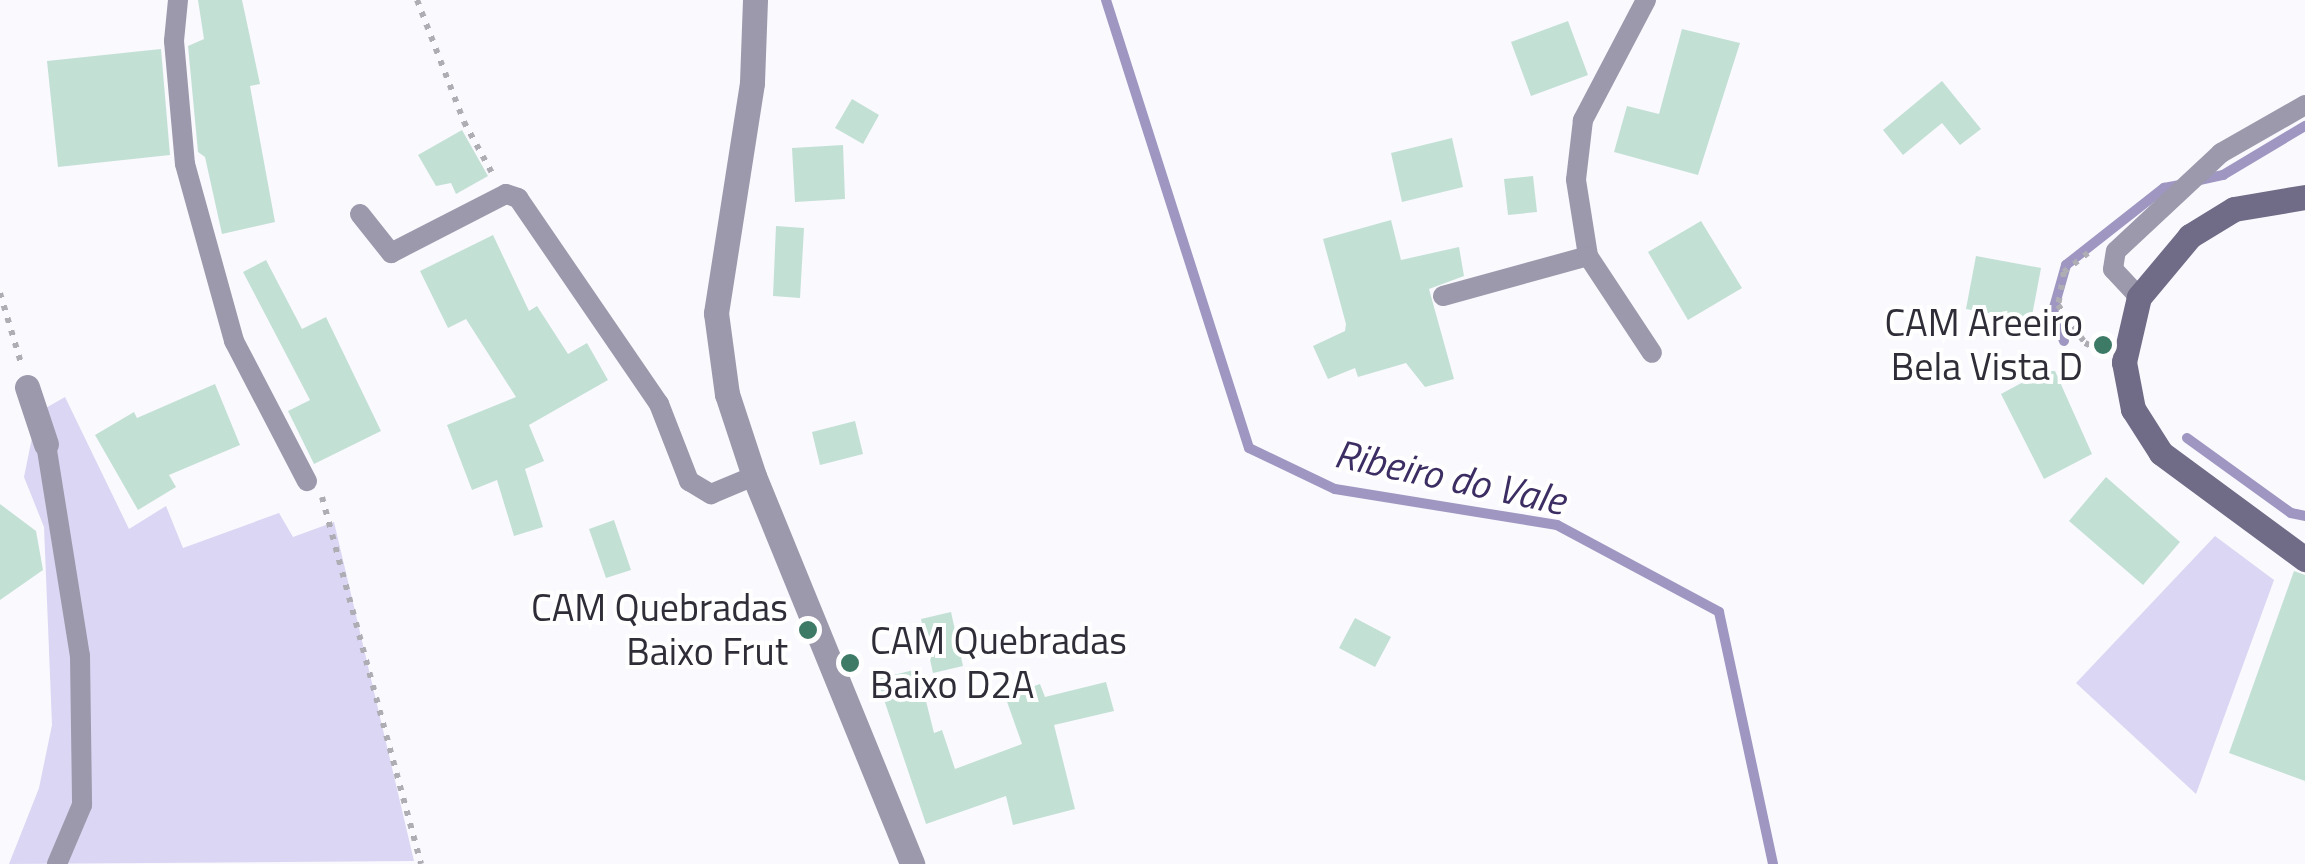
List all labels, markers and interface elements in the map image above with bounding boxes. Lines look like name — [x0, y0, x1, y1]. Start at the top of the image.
place label: CAM Areeiro Bela Vista D — [1884, 300, 2083, 389]
marker: CAM Areeiro Bela Vista D — [2092, 334, 2114, 356]
water label: Ribeiro do Vale — [1330, 429, 1570, 525]
place label: CAM Quebradas Baixo Frut — [531, 585, 788, 674]
place label: CAM Quebradas Baixo D2A — [870, 618, 1127, 708]
marker: CAM Quebradas Baixo Frut — [797, 619, 819, 641]
marker: CAM Quebradas Baixo D2A — [839, 652, 861, 674]

